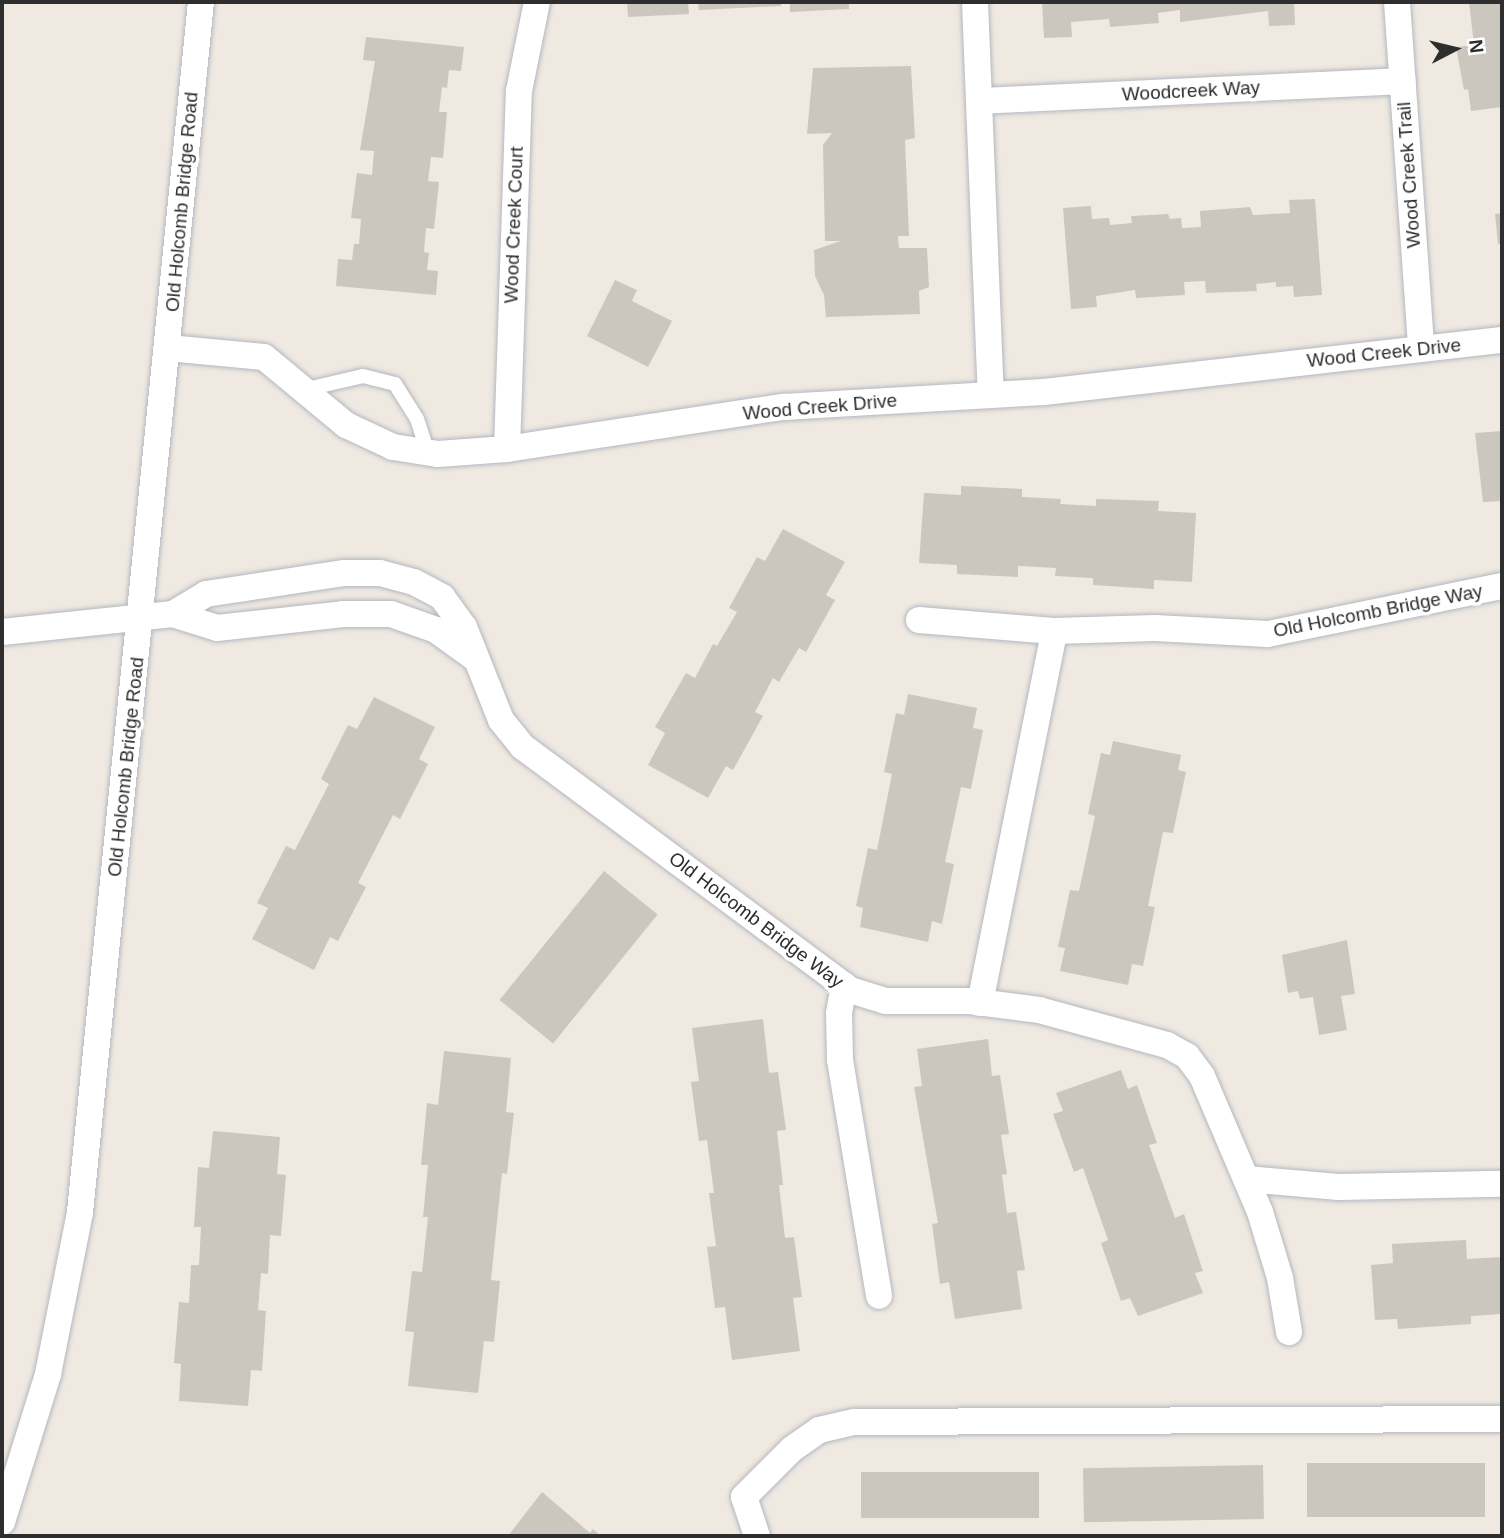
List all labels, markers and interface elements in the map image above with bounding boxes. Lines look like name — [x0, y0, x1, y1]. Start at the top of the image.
north arrow — [1420, 14, 1490, 84]
text: N — [1465, 38, 1488, 54]
street label: Woodcreek Way — [1121, 76, 1261, 106]
street label: Old Holcomb Bridge Road — [161, 91, 203, 313]
street label: Wood Creek Trail — [1393, 101, 1425, 249]
street label: Wood Creek Court — [500, 146, 528, 304]
street label: Wood Creek Drive — [1306, 334, 1462, 372]
street label: Wood Creek Drive — [742, 389, 898, 425]
street label: Old Holcomb Bridge Way — [1271, 580, 1485, 642]
street label: Old Holcomb Bridge Road — [103, 656, 149, 878]
street label: Old Holcomb Bridge Way — [664, 847, 848, 993]

